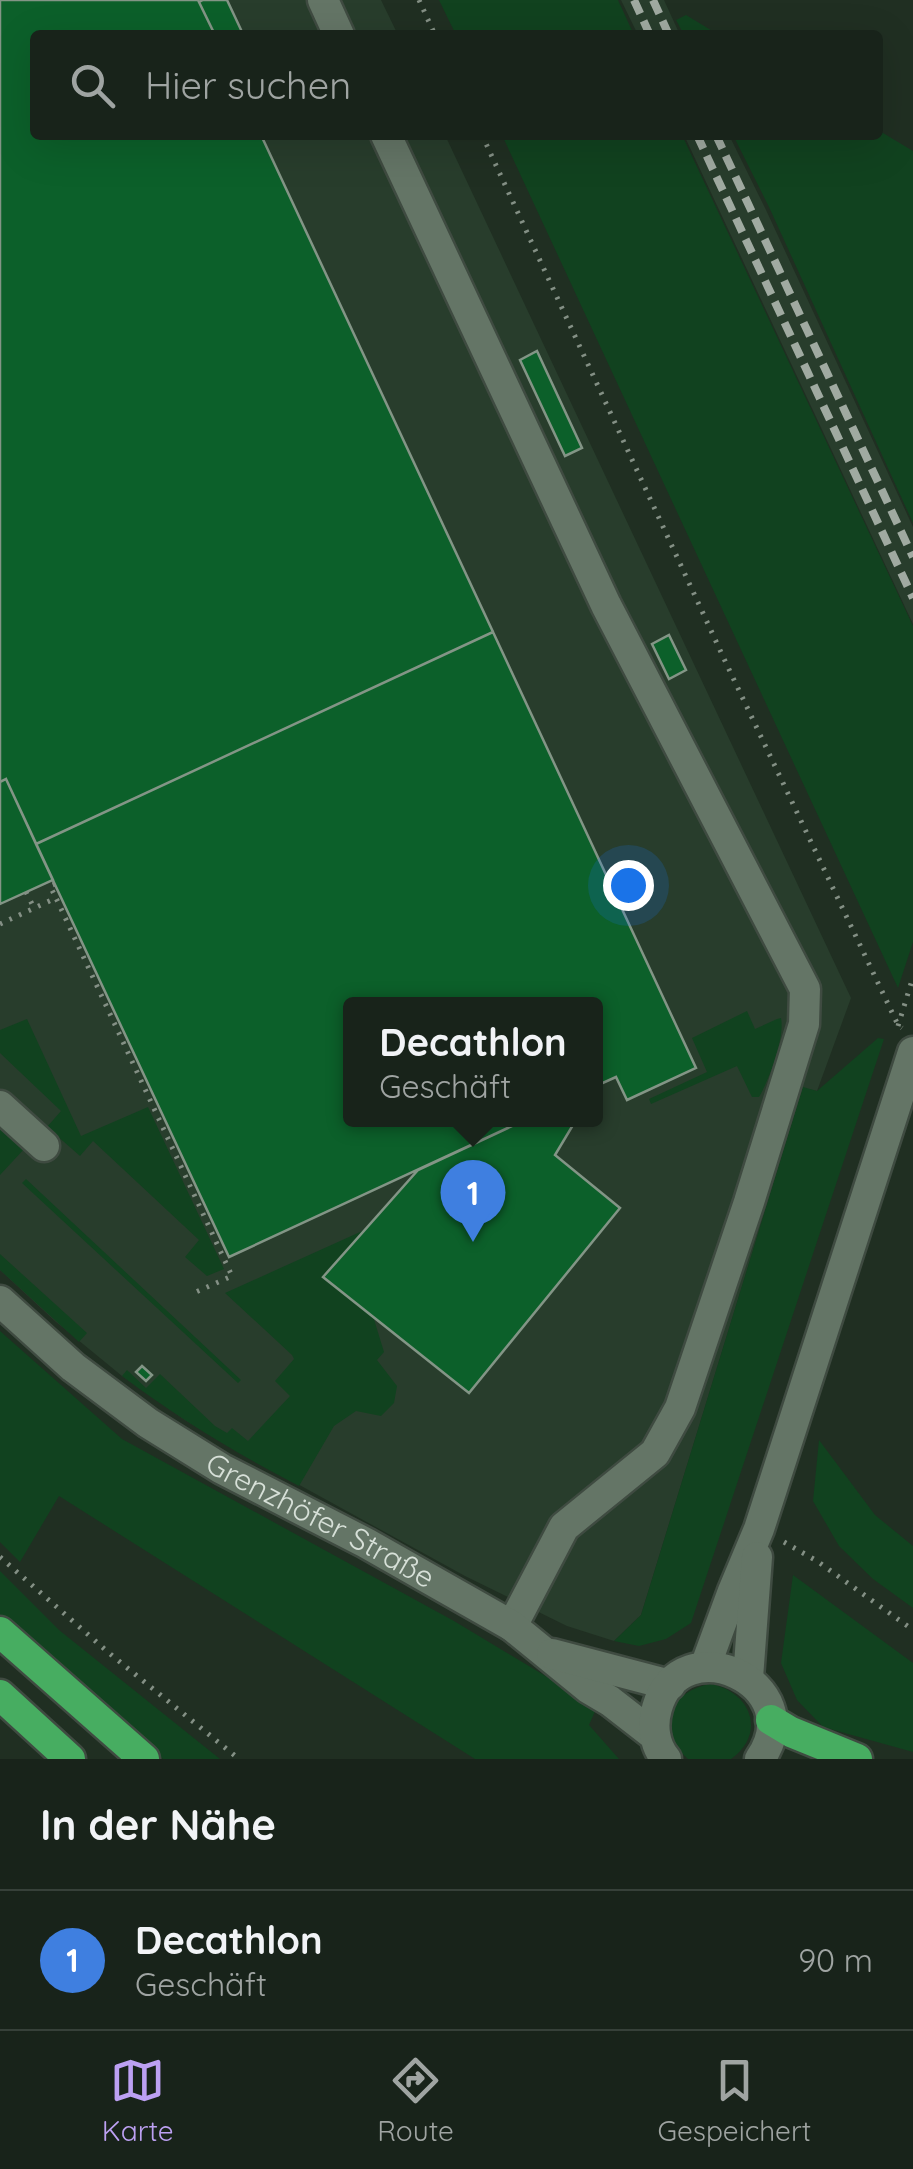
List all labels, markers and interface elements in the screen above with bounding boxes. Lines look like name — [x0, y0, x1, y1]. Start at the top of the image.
search box — [30, 30, 883, 140]
icon: search — [65, 58, 120, 113]
text: Hier suchen — [145, 61, 351, 109]
your location — [603, 860, 654, 911]
popup — [343, 997, 603, 1127]
text: Decathlon — [379, 1018, 567, 1066]
text: Geschäft — [379, 1066, 511, 1106]
pin: 1 — [440, 1160, 506, 1242]
street label: Grenzhöfer Straße — [199, 1444, 442, 1596]
text: In der Nähe — [40, 1798, 276, 1851]
text: Decathlon — [135, 1916, 323, 1964]
text: 1 — [66, 1940, 79, 1980]
text: 90 m — [798, 1940, 873, 1980]
text: Geschäft — [135, 1964, 267, 2004]
tab: Karte — [102, 2053, 174, 2148]
tab: Route — [377, 2053, 454, 2148]
tab: Gespeichert — [657, 2053, 811, 2148]

